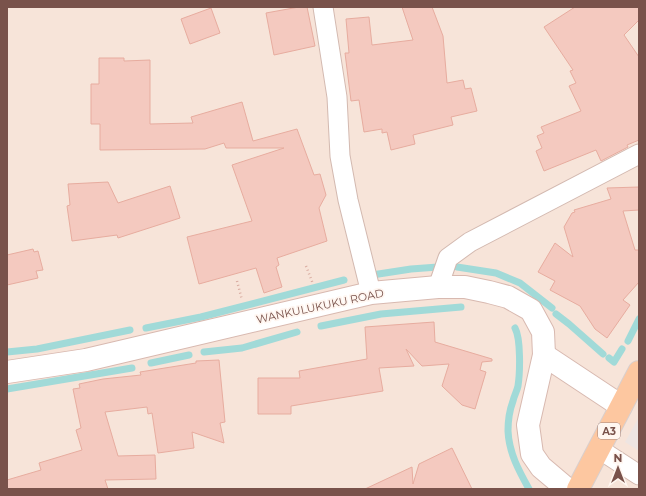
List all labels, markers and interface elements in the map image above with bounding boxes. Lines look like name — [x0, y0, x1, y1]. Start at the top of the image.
street label: WANKULUKUKU ROAD — [255, 286, 385, 326]
road number: A3 — [598, 423, 620, 439]
north arrow — [598, 448, 638, 488]
text: N — [614, 451, 622, 465]

